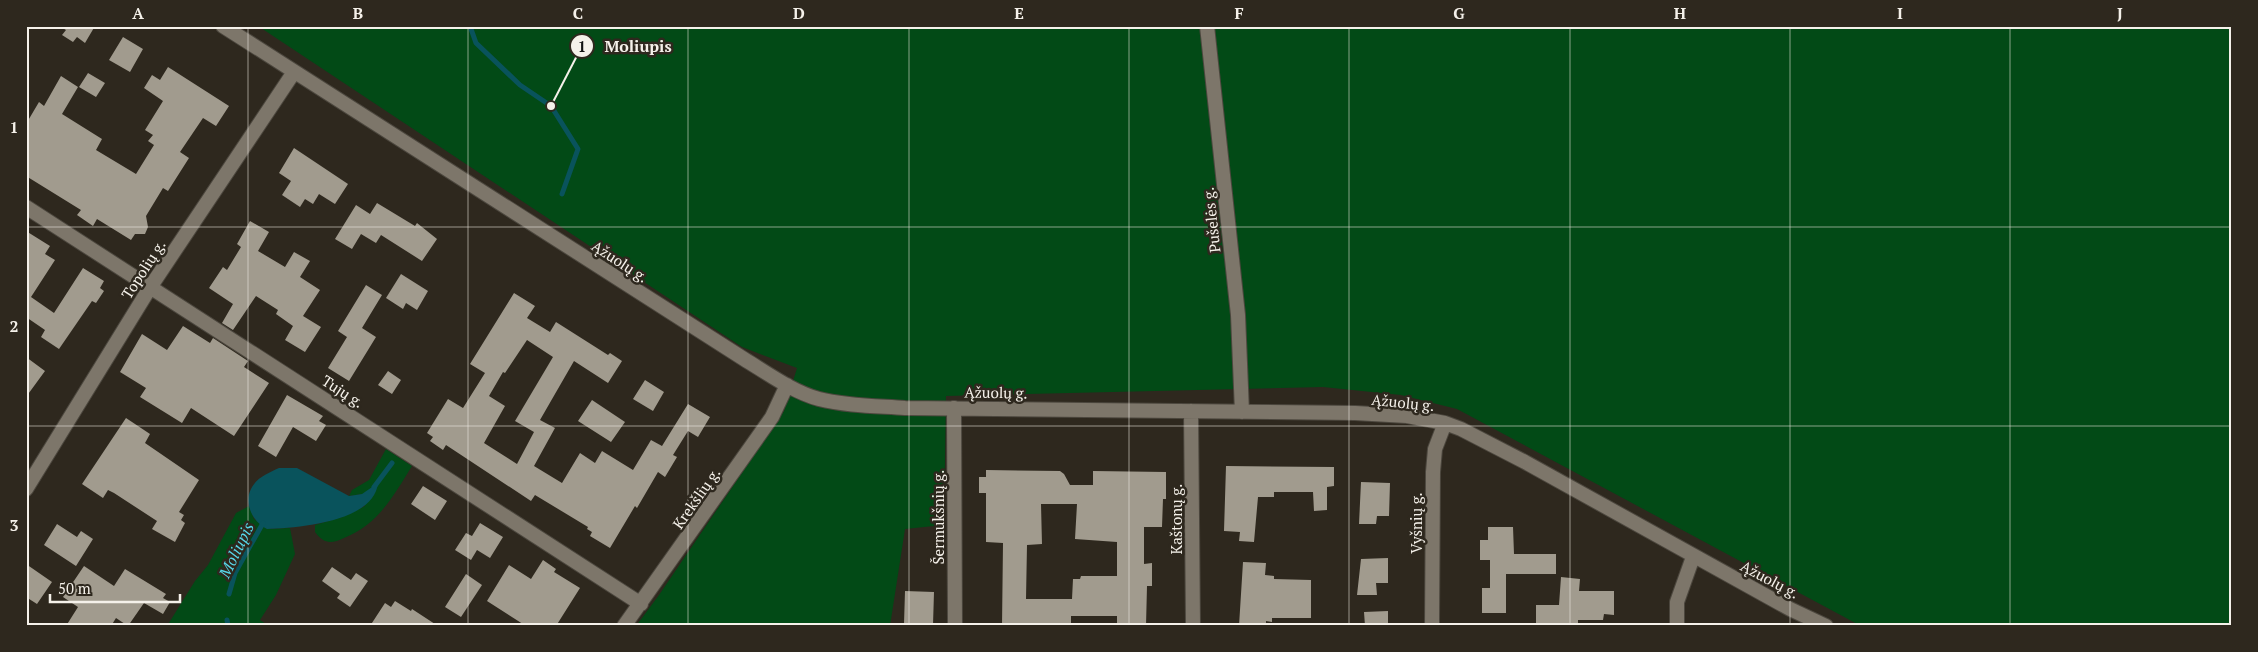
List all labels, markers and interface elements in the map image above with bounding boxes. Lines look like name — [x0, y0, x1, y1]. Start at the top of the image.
text: A — [132, 2, 144, 24]
text: B — [353, 2, 363, 24]
text: C — [573, 2, 583, 24]
text: D — [793, 2, 805, 24]
text: E — [1014, 2, 1024, 24]
text: F — [1234, 2, 1244, 24]
text: G — [1453, 2, 1465, 24]
text: H — [1674, 2, 1686, 24]
text: I — [1897, 2, 1903, 24]
text: J — [2117, 2, 2123, 24]
callout: Moliupis — [569, 31, 681, 62]
text: Moliupis — [604, 35, 672, 57]
text: 1 — [578, 36, 586, 56]
text: 1 — [9, 116, 19, 138]
street label: Pušelės g. — [1198, 186, 1224, 254]
street label: Ąžuolų g. — [588, 235, 652, 287]
street label: Topolių g. — [116, 236, 170, 302]
text: 2 — [9, 315, 19, 337]
street label: Tujų g. — [318, 370, 368, 412]
street label: Ąžuolų g. — [964, 381, 1028, 403]
street label: Ąžuolų g. — [1370, 389, 1436, 415]
street label: Krekšlių g. — [668, 463, 724, 533]
street label: Šermukšnių g. — [928, 470, 948, 564]
street label: Kaštonų g. — [1166, 484, 1186, 554]
street label: Vyšnių g. — [1406, 492, 1426, 554]
text: 3 — [9, 514, 19, 536]
water label: Moliupis — [213, 518, 259, 582]
street label: Ąžuolų g. — [1737, 555, 1803, 603]
scale bar — [50, 572, 180, 604]
text: 50 m — [58, 578, 91, 598]

